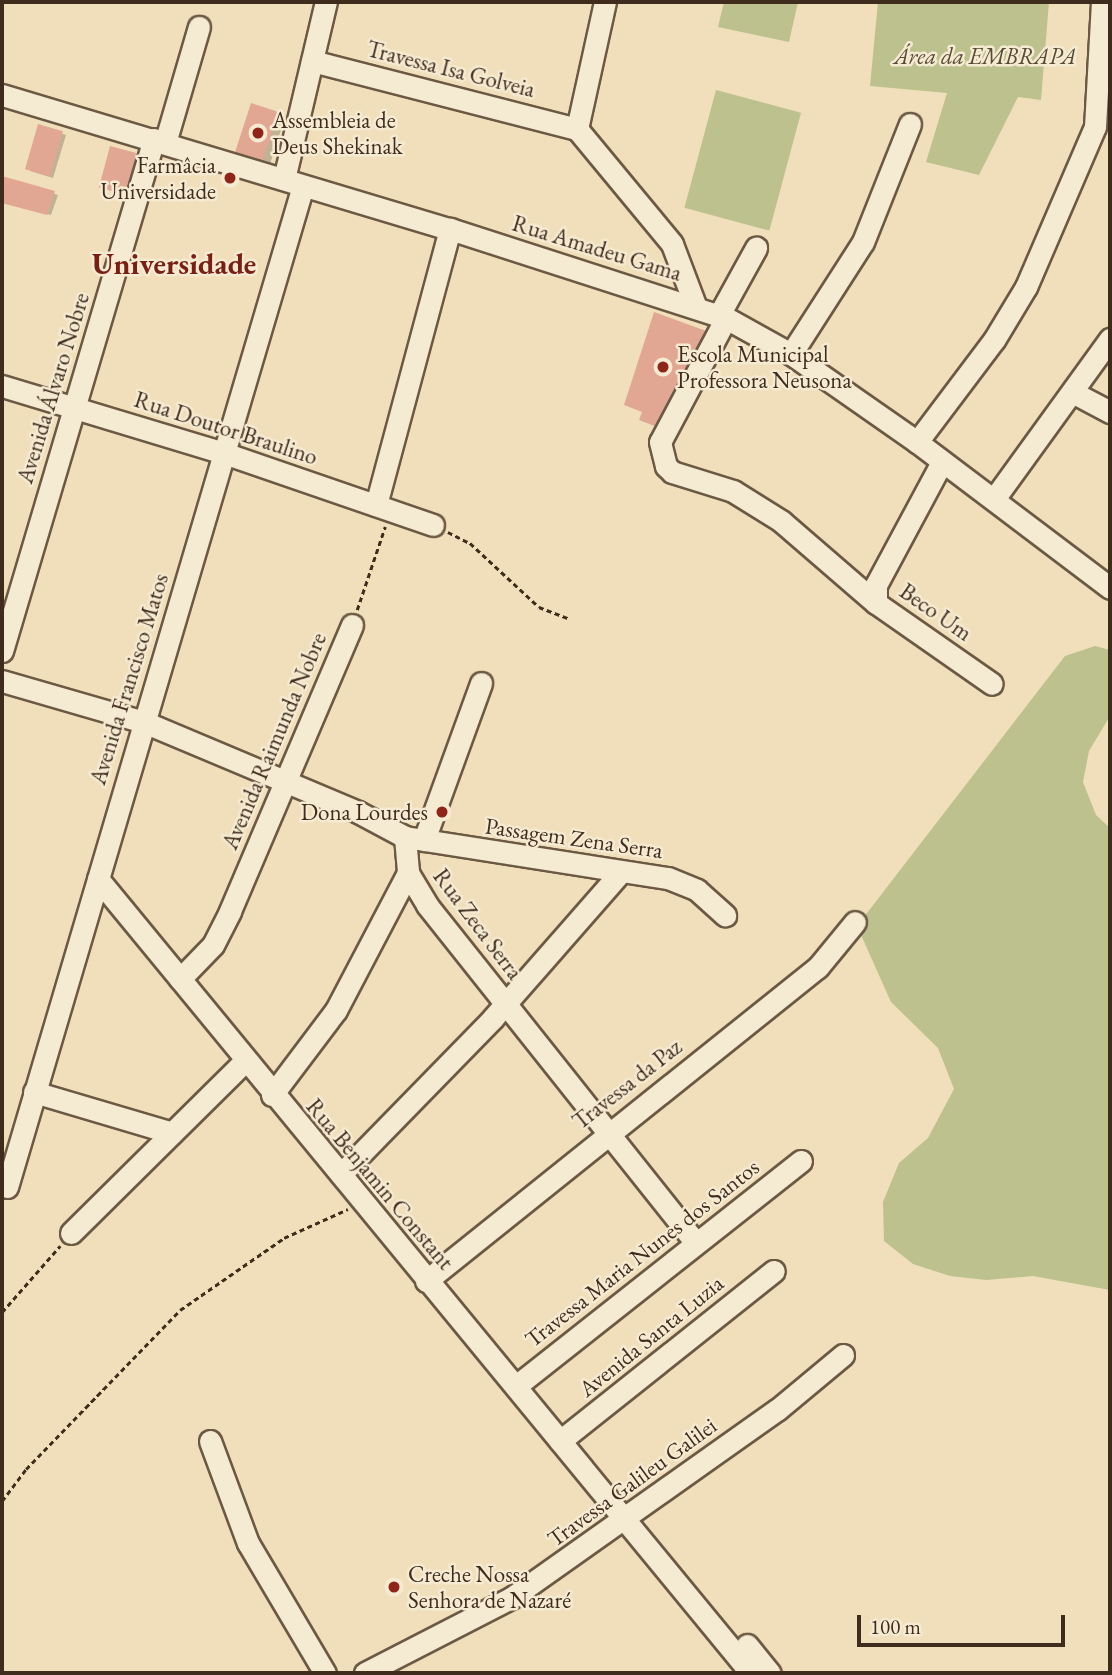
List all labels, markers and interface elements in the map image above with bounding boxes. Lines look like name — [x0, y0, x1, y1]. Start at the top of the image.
street label: Travessa Isa Golveia — [364, 35, 538, 103]
park label: Área da EMBRAPA — [894, 42, 1076, 70]
place label: Assembleia de Deus Shekinak — [272, 106, 403, 160]
marker: Assembleia de Deus Shekinak — [250, 125, 266, 141]
place label: Farmâcia Universidade — [101, 151, 216, 205]
marker: Farmâcia Universidade — [222, 170, 238, 186]
street label: Rua Amadeu Gama — [509, 209, 685, 287]
district label: Universidade — [92, 246, 256, 282]
street label: Avenida Álvaro Nobre — [11, 289, 95, 487]
place label: Escola Municipal Professora Neusona — [677, 340, 852, 394]
marker: Escola Municipal Professora Neusona — [655, 359, 671, 375]
street label: Rua Doutor Braulino — [131, 385, 321, 471]
street label: Avenida Francisco Matos — [84, 570, 174, 788]
street label: Beco Um — [895, 577, 977, 647]
street label: Avenida Raimunda Nobre — [216, 628, 332, 854]
place label: Dona Lourdes — [301, 798, 428, 826]
marker: Dona Lourdes — [434, 804, 450, 820]
street label: Passagem Zena Serra — [483, 812, 665, 864]
street label: Rua Zeca Serra — [427, 863, 529, 985]
street label: Travessa da Paz — [567, 1033, 687, 1135]
street label: Rua Benjamin Constant — [300, 1093, 460, 1275]
street label: Travessa Maria Nunes dos Santos — [519, 1153, 765, 1353]
street label: Avenida Santa Luzia — [573, 1269, 729, 1403]
street label: Travessa Galileu Galilei — [542, 1411, 722, 1553]
place label: Creche Nossa Senhora de Nazaré — [408, 1560, 571, 1614]
marker: Creche Nossa Senhora de Nazaré — [386, 1579, 402, 1595]
scale bar — [860, 1602, 1068, 1646]
text: 100 m — [870, 1613, 921, 1640]

